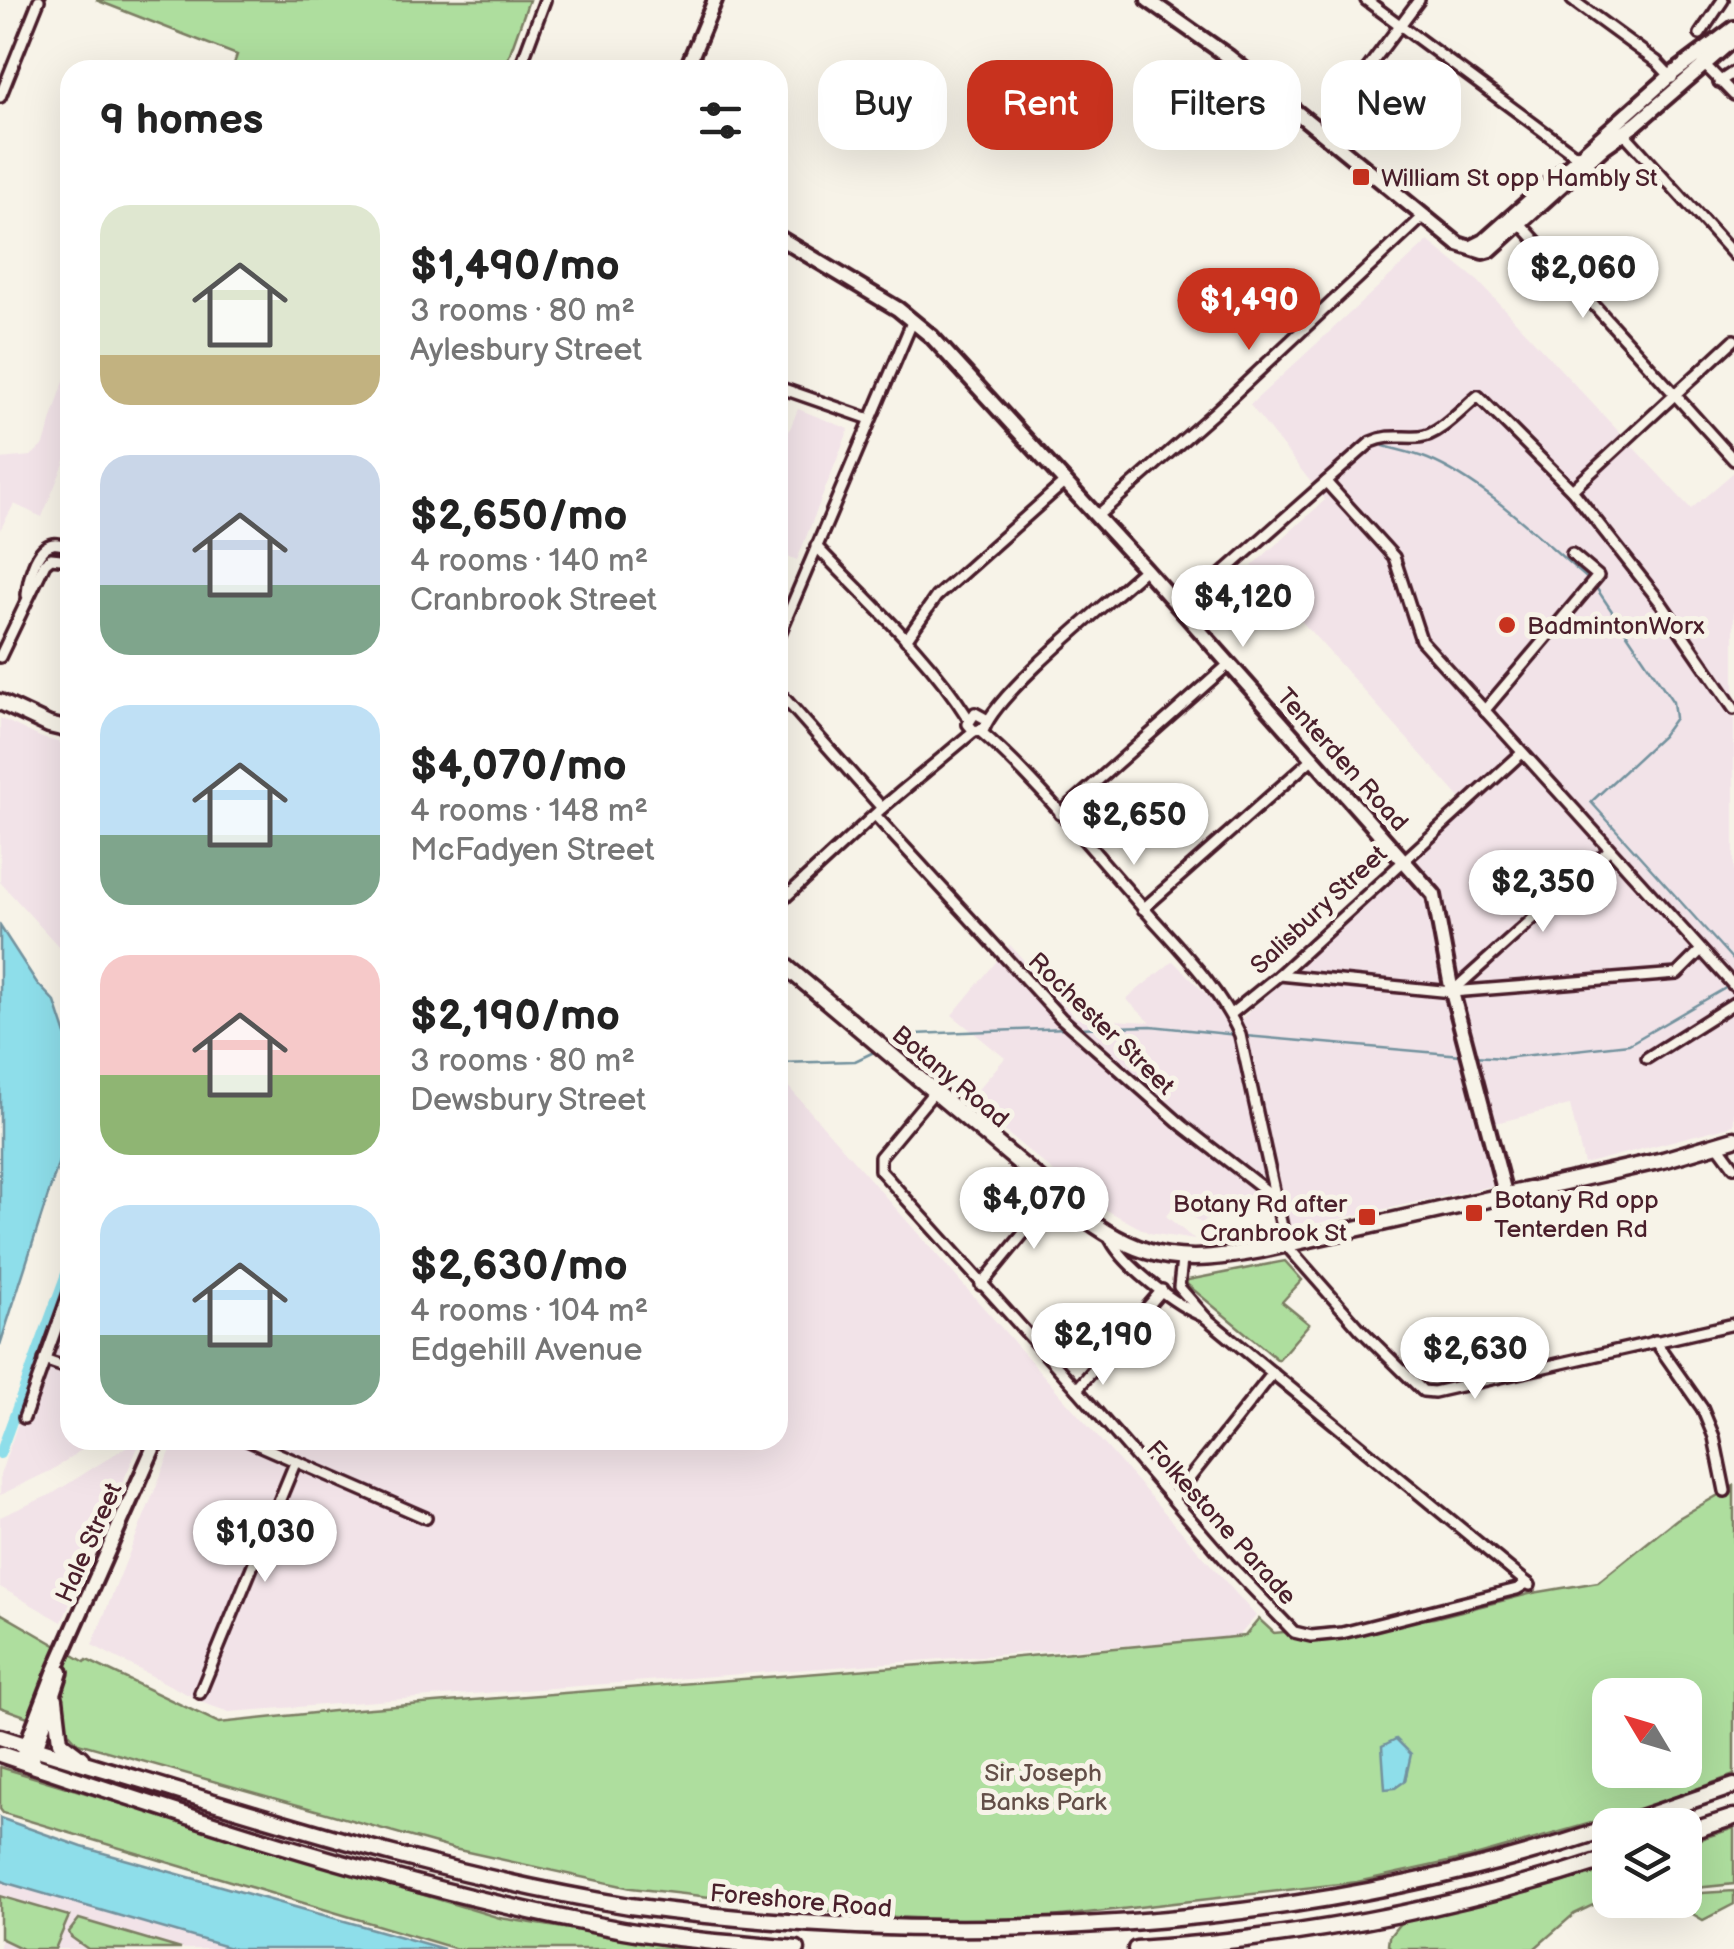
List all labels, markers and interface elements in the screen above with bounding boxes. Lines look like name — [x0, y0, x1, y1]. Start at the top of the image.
chip: Buy — [818, 60, 947, 150]
chip: Rent — [967, 60, 1113, 150]
chip: Filters — [1133, 60, 1301, 150]
chip: New — [1321, 60, 1461, 150]
icon: filters — [693, 93, 748, 148]
text: 9 homes — [100, 95, 263, 146]
place label: William St opp Hambly St — [1381, 163, 1658, 194]
marker: William St opp Hambly St — [1350, 166, 1372, 188]
pin: $2,060 — [1502, 236, 1664, 321]
text: $1,490/mo — [410, 241, 620, 292]
icon: home — [180, 245, 300, 365]
text: $2,060 — [1530, 249, 1636, 288]
pin: $1,490 — [1168, 268, 1330, 353]
text: $1,490 — [1199, 281, 1299, 320]
text: 3 rooms · 80 m² — [410, 292, 635, 331]
text: Aylesbury Street — [410, 331, 642, 370]
text: $2,650/mo — [410, 491, 627, 542]
icon: home — [180, 495, 300, 615]
text: 4 rooms · 140 m² — [410, 542, 648, 581]
pin: $4,120 — [1162, 565, 1324, 650]
text: $4,120 — [1193, 578, 1293, 617]
text: Cranbrook Street — [410, 581, 657, 620]
place label: BadmintonWorx — [1527, 611, 1705, 642]
marker: BadmintonWorx — [1496, 614, 1518, 636]
street label: Tenterden Road — [1269, 682, 1414, 838]
text: $4,070/mo — [410, 741, 627, 792]
icon: home — [180, 745, 300, 865]
pin: $2,650 — [1053, 783, 1215, 868]
text: 4 rooms · 148 m² — [410, 792, 648, 831]
text: $2,650 — [1081, 796, 1187, 835]
text: McFadyen Street — [410, 831, 655, 870]
street label: Salisbury Street — [1244, 839, 1394, 981]
pin: $2,350 — [1462, 850, 1624, 935]
text: $2,350 — [1491, 863, 1595, 902]
street label: Rochester Street — [1021, 946, 1181, 1102]
text: $2,190/mo — [410, 991, 620, 1042]
icon: home — [180, 995, 300, 1115]
street label: Botany Road — [885, 1019, 1015, 1135]
text: 3 rooms · 80 m² — [410, 1042, 635, 1081]
text: Dewsbury Street — [410, 1081, 646, 1120]
pin: $4,070 — [953, 1167, 1115, 1252]
text: $4,070 — [982, 1180, 1086, 1219]
place label: Botany Rd opp Tenterden Rd — [1494, 1185, 1659, 1245]
place label: Botany Rd after Cranbrook St — [1173, 1189, 1348, 1249]
marker: Botany Rd opp Tenterden Rd — [1463, 1202, 1485, 1224]
marker: Botany Rd after Cranbrook St — [1356, 1206, 1378, 1228]
text: $2,630/mo — [410, 1241, 628, 1292]
icon: home — [180, 1245, 300, 1365]
text: 4 rooms · 104 m² — [410, 1292, 648, 1331]
pin: $2,190 — [1022, 1303, 1184, 1388]
text: $2,190 — [1053, 1316, 1153, 1355]
pin: $2,630 — [1394, 1317, 1556, 1402]
text: $2,630 — [1422, 1330, 1528, 1369]
text: Edgehill Avenue — [410, 1331, 642, 1370]
street label: Folkestone Parade — [1139, 1434, 1303, 1612]
street label: Hale Street — [49, 1478, 130, 1607]
pin: $1,030 — [184, 1500, 346, 1585]
text: $1,030 — [215, 1513, 315, 1552]
north arrow — [1592, 1678, 1702, 1788]
map controls — [1592, 1678, 1702, 1918]
park label: Sir Joseph Banks Park — [980, 1758, 1107, 1818]
button: layers — [1592, 1808, 1702, 1918]
street label: Foreshore Road — [709, 1878, 893, 1925]

